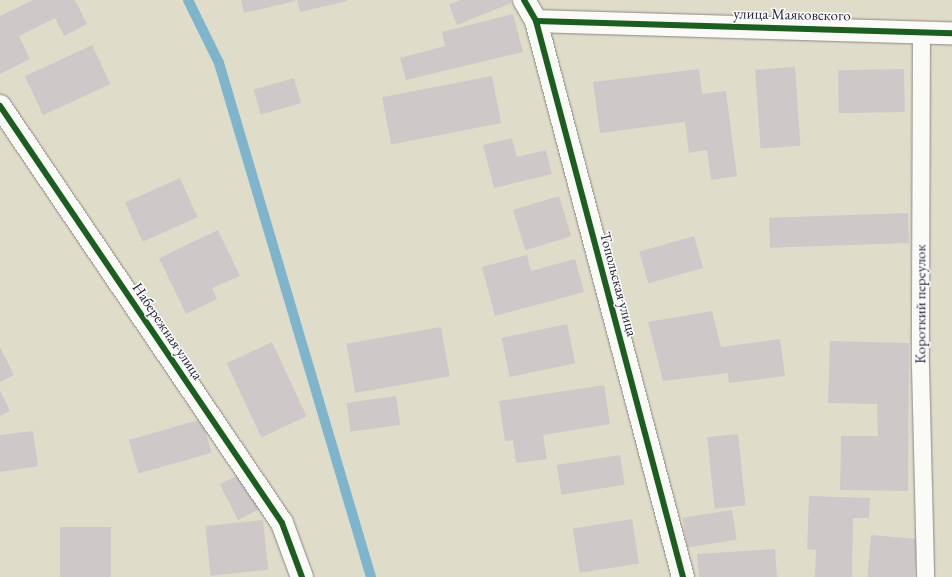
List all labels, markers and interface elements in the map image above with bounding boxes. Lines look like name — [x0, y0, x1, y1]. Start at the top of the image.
street label: улица Маяковского — [733, 4, 851, 24]
street label: Топольская улица — [596, 230, 642, 338]
street label: Короткий переулок — [911, 244, 929, 364]
street label: Набережная улица — [129, 279, 207, 383]

